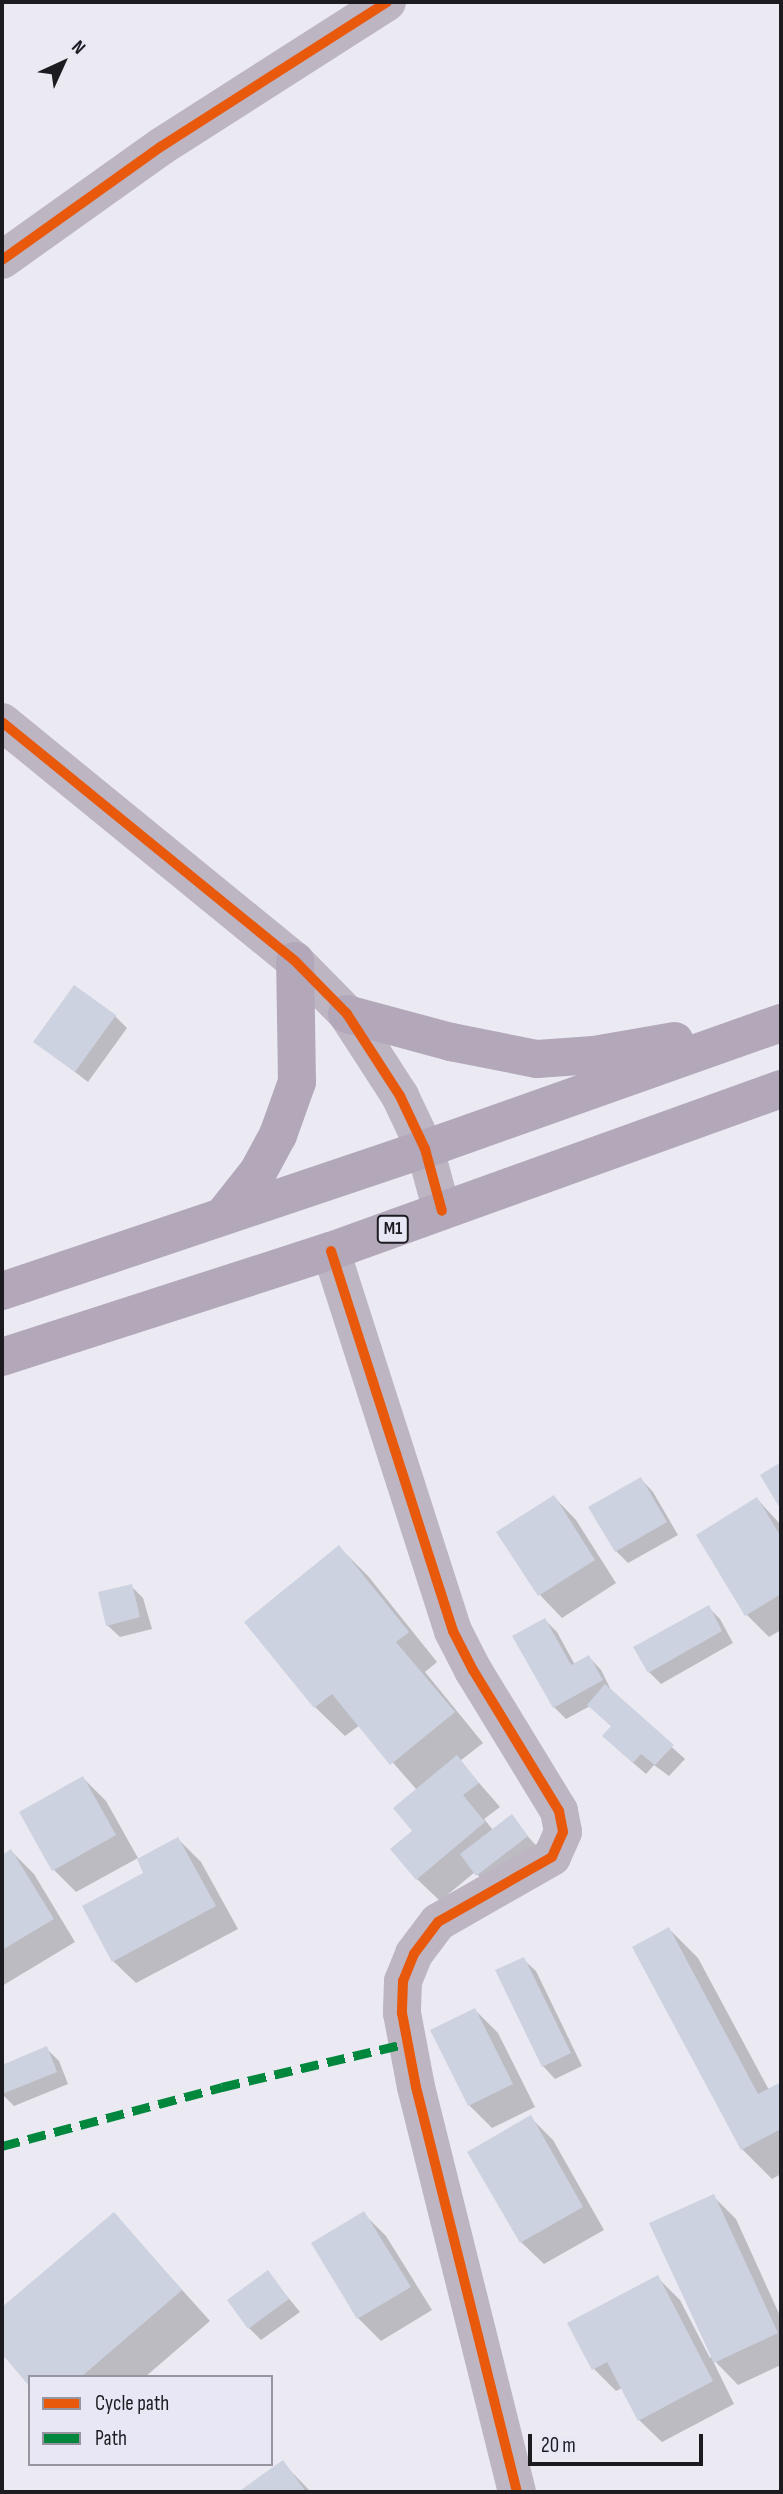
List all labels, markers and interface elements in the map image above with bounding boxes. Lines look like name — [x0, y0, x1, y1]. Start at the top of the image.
north arrow — [28, 28, 98, 98]
text: N — [66, 36, 90, 60]
road number: M1 — [376, 1214, 410, 1244]
legend — [28, 2375, 273, 2466]
text: Cycle path — [95, 2391, 169, 2416]
scale bar — [531, 2420, 706, 2464]
text: Path — [95, 2426, 127, 2451]
text: 20 m — [541, 2433, 576, 2458]

